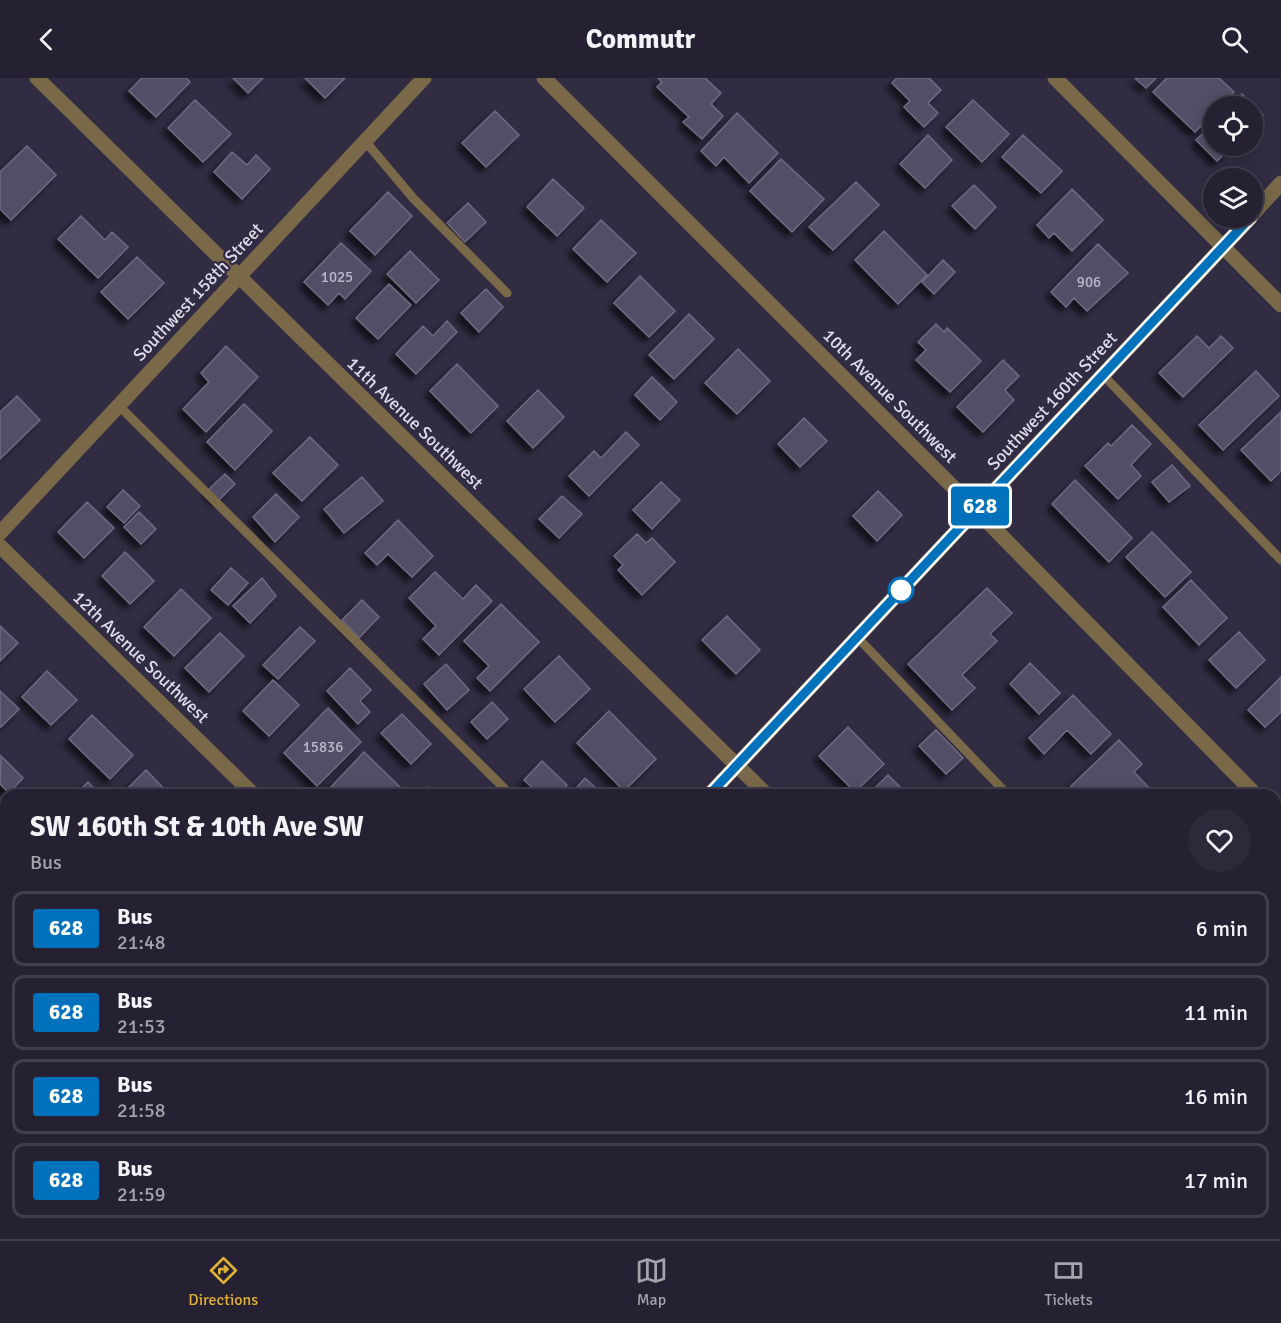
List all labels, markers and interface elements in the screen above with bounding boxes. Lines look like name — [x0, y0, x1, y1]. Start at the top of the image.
icon: back — [30, 23, 63, 56]
text: Commutr — [586, 23, 695, 56]
icon: search — [1218, 23, 1251, 56]
map controls — [1203, 96, 1263, 228]
button: locate — [1203, 96, 1263, 156]
button: layers — [1203, 168, 1263, 228]
street label: Southwest 158th Street — [128, 218, 268, 366]
house number: 1025 — [321, 268, 353, 286]
house number: 906 — [1077, 273, 1101, 291]
street label: 10th Avenue Southwest — [818, 324, 962, 468]
street label: Southwest 160th Street — [982, 327, 1122, 475]
street label: 11th Avenue Southwest — [342, 352, 488, 494]
line badge: 628 — [946, 486, 1014, 526]
text: 628 — [963, 493, 997, 519]
unlabelled marker — [888, 577, 914, 603]
street label: 12th Avenue Southwest — [68, 586, 214, 728]
house number: 15836 — [303, 738, 343, 756]
button: heart — [1188, 809, 1251, 872]
text: SW 160th St & 10th Ave SW — [30, 810, 364, 844]
text: Bus — [30, 850, 62, 875]
text: Bus — [117, 903, 152, 930]
text: 628 — [49, 915, 83, 941]
text: 6 min — [1196, 915, 1248, 942]
text: 21:48 — [117, 930, 166, 955]
text: Bus — [117, 987, 152, 1014]
text: 628 — [49, 999, 83, 1025]
text: 11 min — [1184, 999, 1248, 1026]
text: 21:53 — [117, 1014, 166, 1039]
text: Bus — [117, 1071, 152, 1098]
text: 628 — [49, 1083, 83, 1109]
text: 16 min — [1184, 1083, 1248, 1110]
text: 21:58 — [117, 1098, 166, 1123]
text: Bus — [117, 1155, 152, 1182]
text: 628 — [49, 1167, 83, 1193]
text: 17 min — [1184, 1167, 1248, 1194]
text: 21:59 — [117, 1182, 166, 1207]
tab: Directions — [188, 1254, 258, 1310]
tab: Map — [635, 1254, 668, 1310]
tab: Tickets — [1045, 1254, 1093, 1310]

